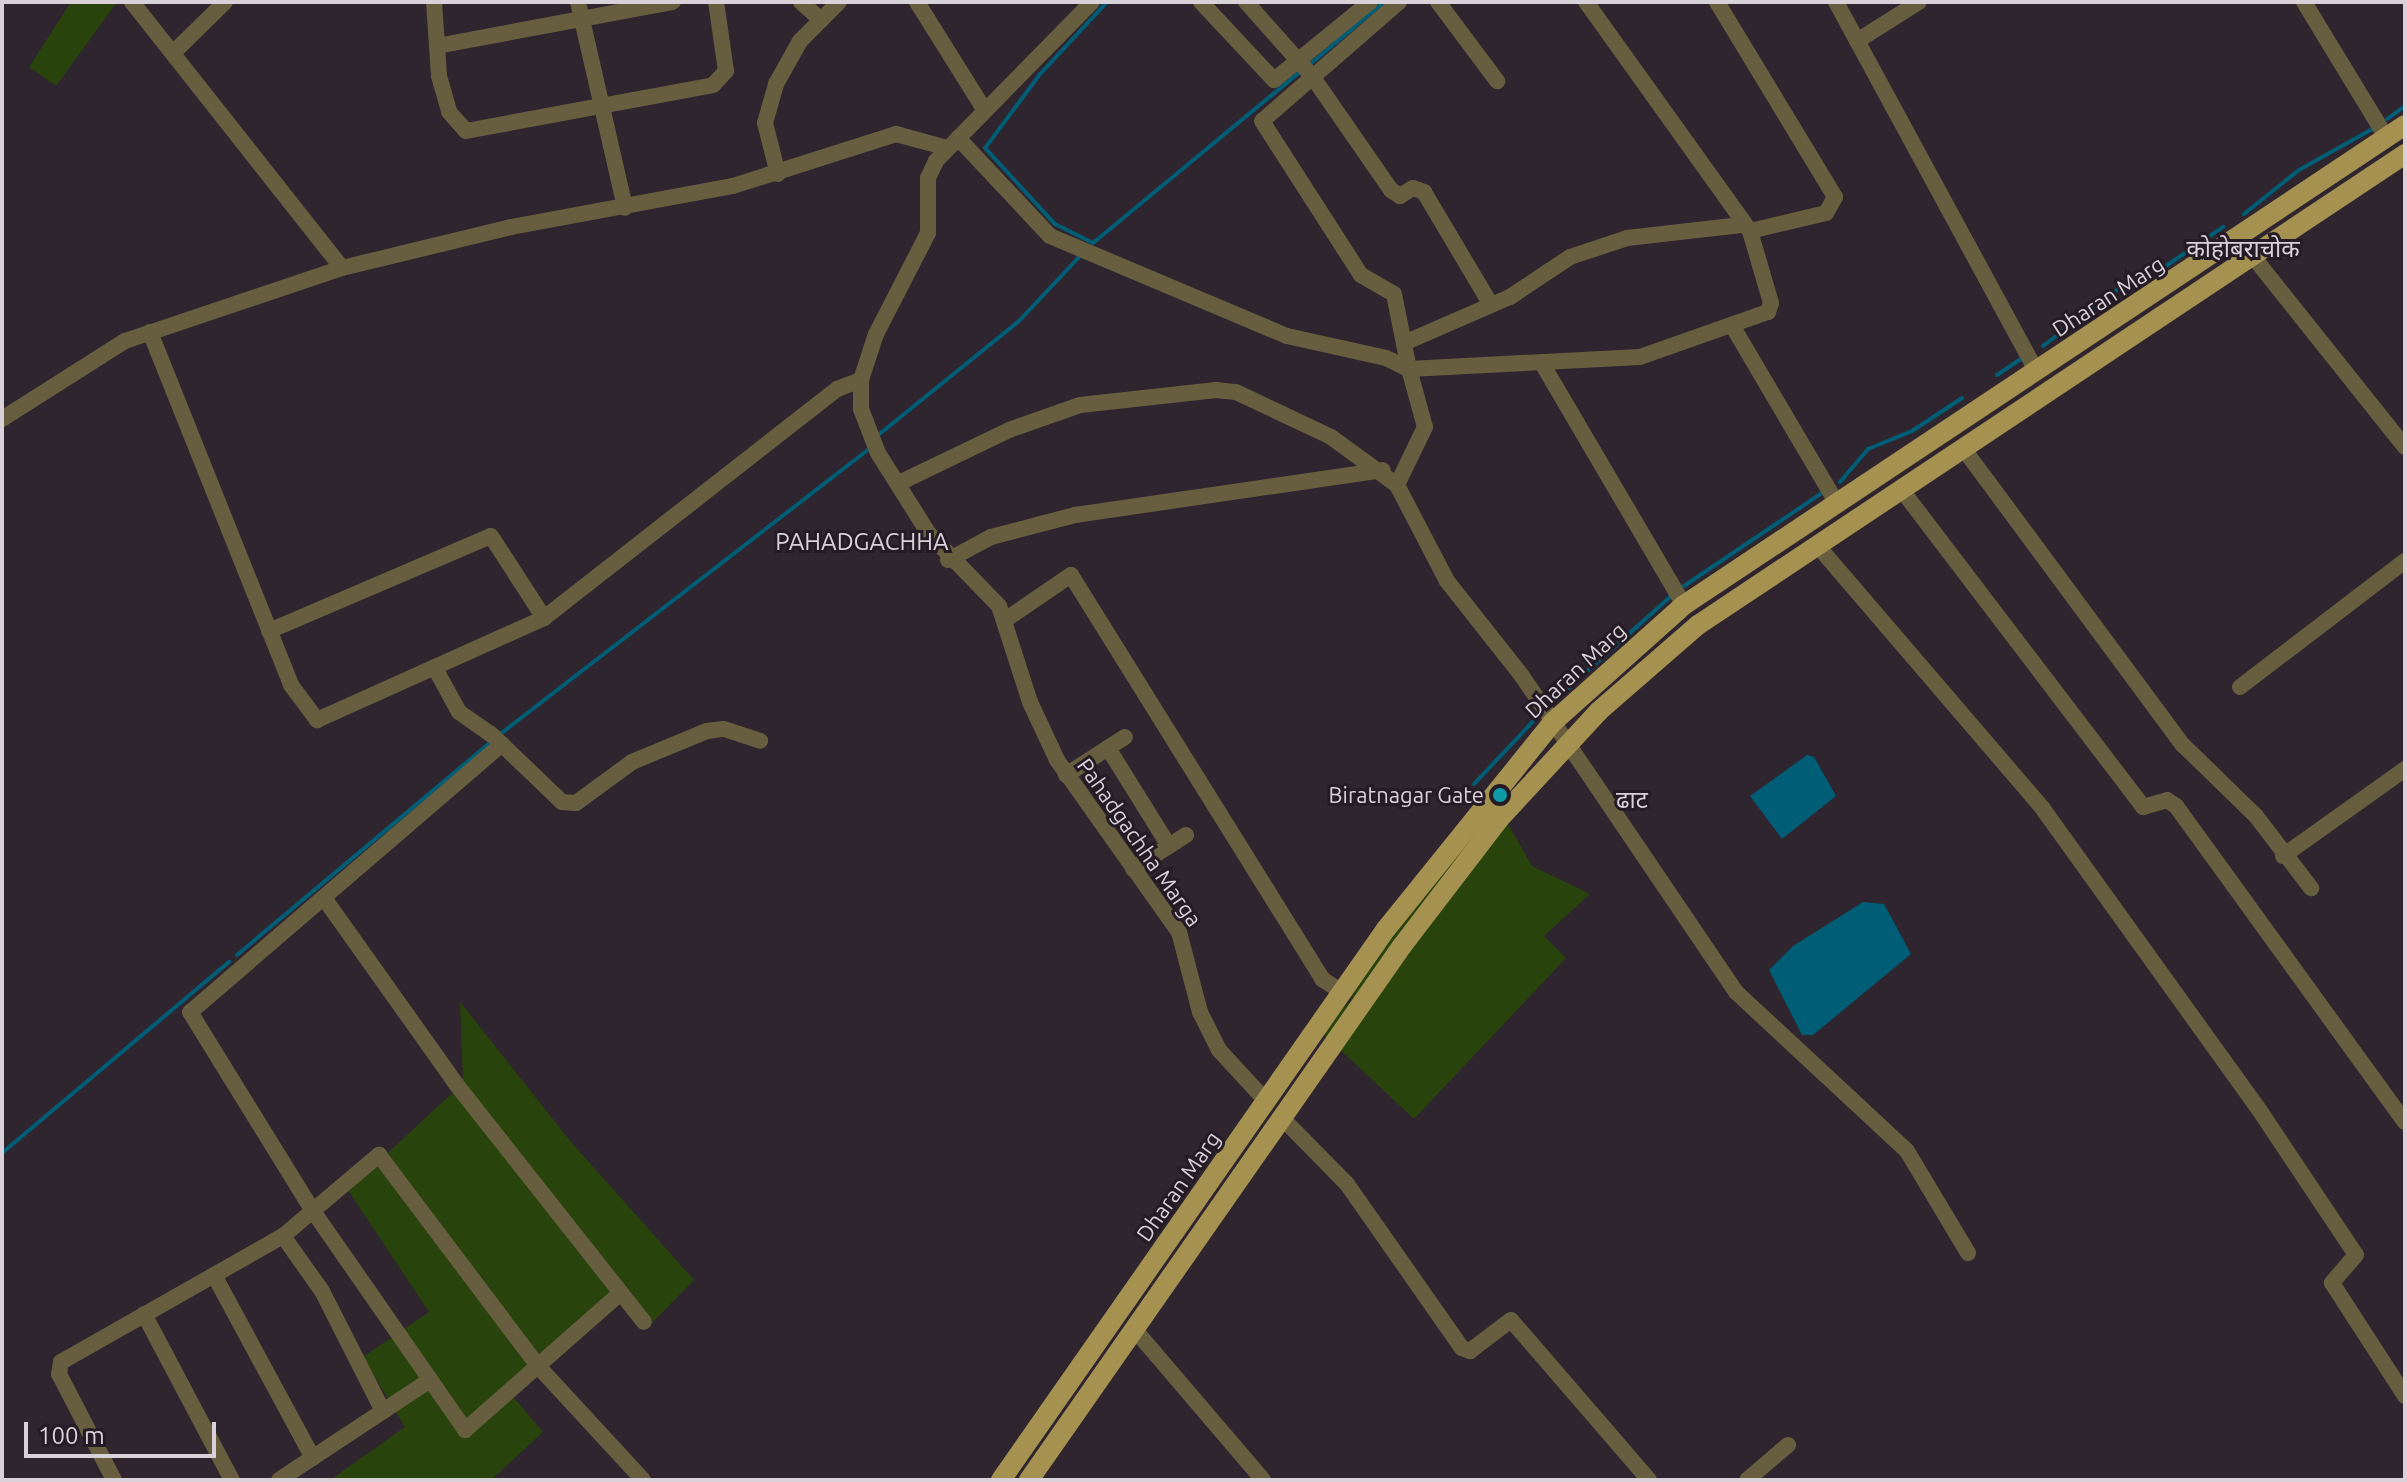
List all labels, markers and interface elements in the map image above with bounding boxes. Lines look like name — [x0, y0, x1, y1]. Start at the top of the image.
district label: कोहोबराचोक — [2186, 235, 2300, 263]
street label: Dharan Marg — [2047, 250, 2169, 342]
district label: PAHADGACHHA — [764, 528, 960, 556]
street label: Dharan Marg — [1519, 617, 1631, 723]
street label: Pahadgachha Marga — [1072, 753, 1208, 931]
place label: Biratnagar Gate — [1329, 782, 1484, 808]
marker: Biratnagar Gate — [1491, 786, 1509, 804]
district label: ढाट — [1616, 786, 1648, 814]
street label: Dharan Marg — [1130, 1126, 1226, 1246]
scale bar — [28, 1406, 220, 1456]
text: 100 m — [38, 1422, 105, 1449]

